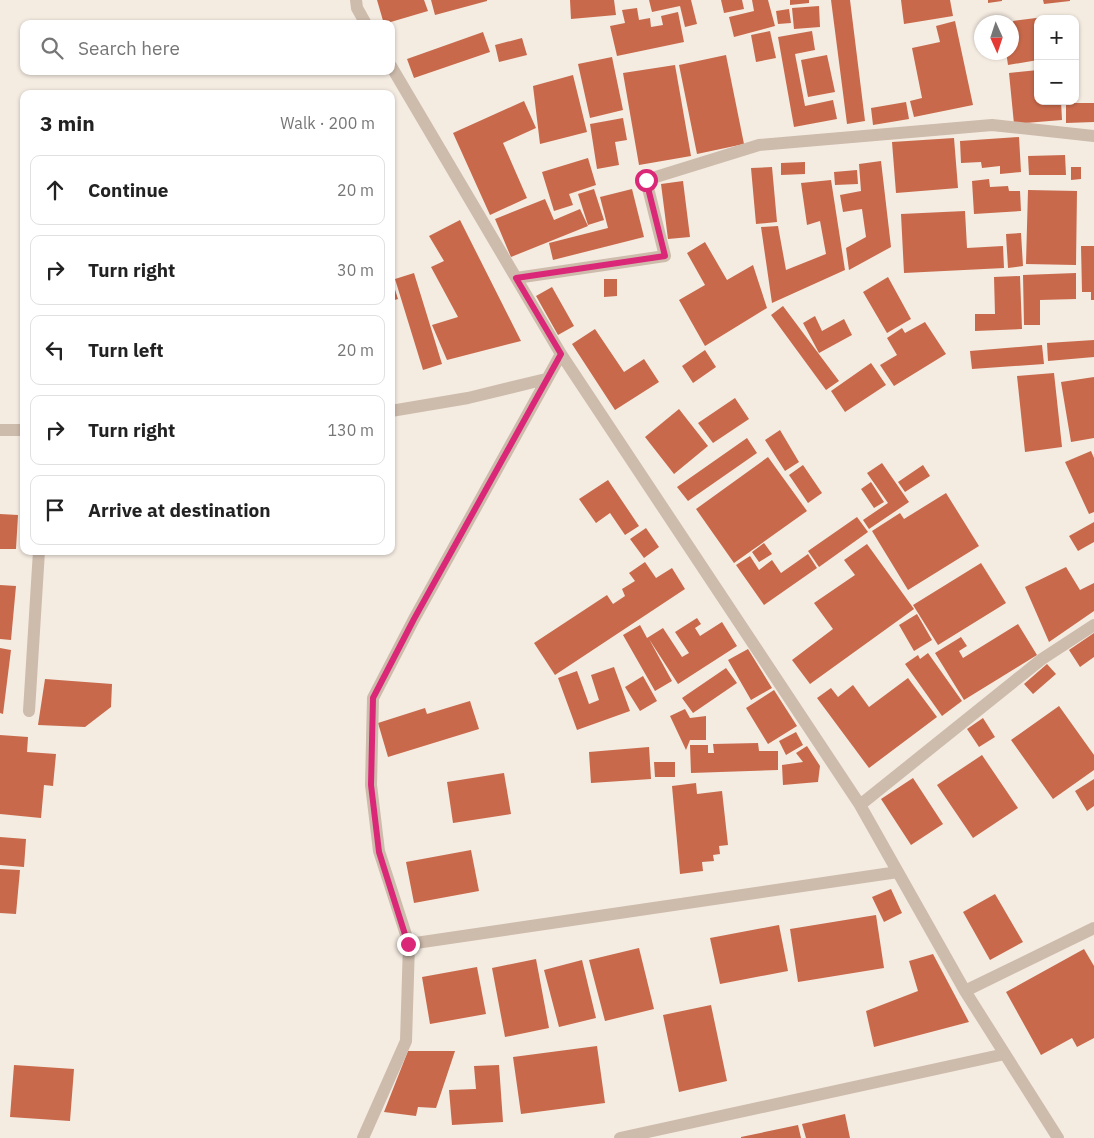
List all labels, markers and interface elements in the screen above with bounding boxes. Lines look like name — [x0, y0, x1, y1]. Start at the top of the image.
north arrow — [974, 15, 1019, 60]
map controls — [1034, 15, 1079, 105]
button: + — [1034, 15, 1079, 60]
search box — [20, 20, 395, 75]
icon: search — [38, 34, 66, 62]
text: Search here — [78, 36, 180, 60]
button: − — [1034, 60, 1079, 105]
text: 3 min — [40, 109, 95, 137]
text: Walk · 200 m — [280, 113, 375, 133]
route start — [635, 169, 658, 192]
icon: ahead — [41, 176, 69, 204]
text: Continue — [88, 178, 168, 202]
text: 20 m — [337, 180, 374, 200]
icon: right — [41, 256, 69, 284]
text: Turn right — [88, 258, 175, 282]
text: 30 m — [337, 260, 374, 280]
icon: left — [41, 336, 69, 364]
text: Turn left — [88, 338, 164, 362]
text: 20 m — [337, 340, 374, 360]
icon: right — [41, 416, 69, 444]
text: Turn right — [88, 418, 175, 442]
text: 130 m — [327, 420, 374, 440]
icon: arrive — [41, 496, 69, 524]
text: Arrive at destination — [88, 498, 271, 522]
route end — [397, 933, 420, 956]

